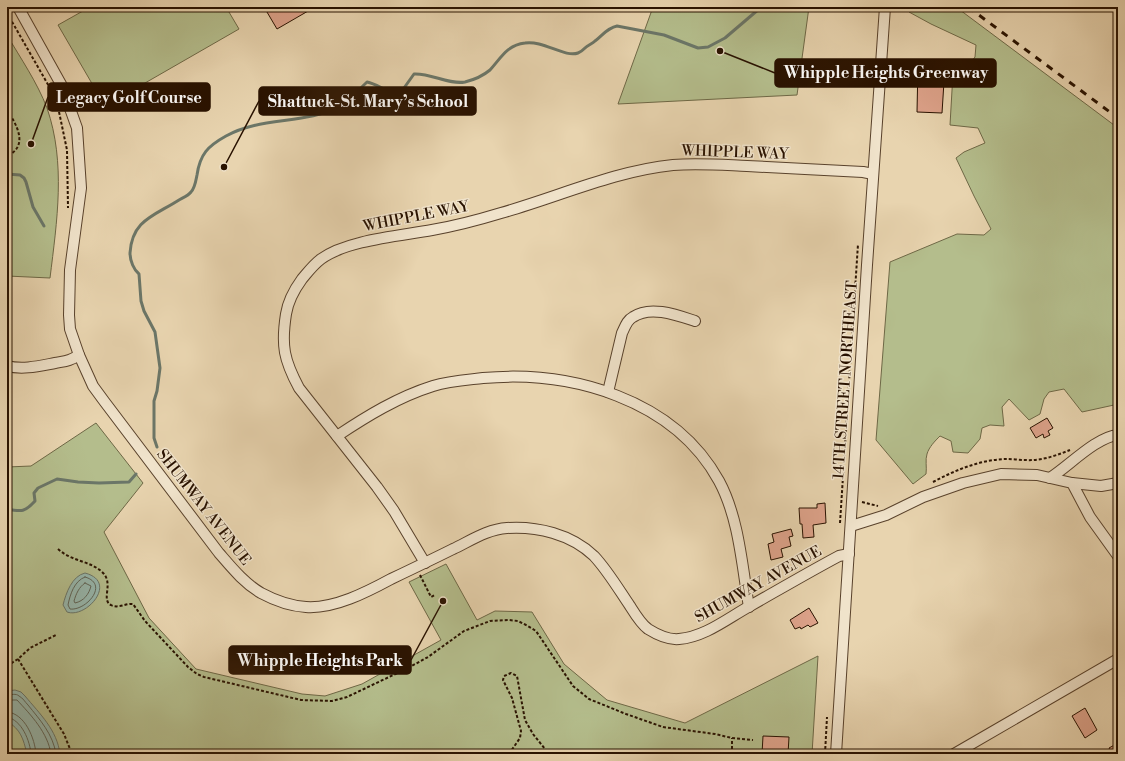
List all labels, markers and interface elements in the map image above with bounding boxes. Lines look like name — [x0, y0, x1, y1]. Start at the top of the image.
callout: Whipple Heights Greenway — [775, 59, 996, 87]
text: Whipple Heights Greenway — [783, 63, 989, 83]
callout: Legacy Golf Course — [48, 83, 210, 111]
callout: Shattuck-St. Mary’s School — [259, 87, 476, 115]
text: Legacy Golf Course — [56, 88, 202, 108]
text: Shattuck-St. Mary’s School — [268, 92, 469, 112]
street label: WHIPPLE WAY — [680, 141, 790, 164]
street label: WHIPPLE WAY — [361, 197, 472, 236]
street label: 14TH STREET NORTHEAST — [829, 280, 862, 480]
street label: SHUMWAY AVENUE — [152, 445, 255, 569]
street label: SHUMWAY AVENUE — [691, 542, 825, 627]
callout: Whipple Heights Park — [229, 646, 411, 674]
text: Whipple Heights Park — [236, 651, 404, 671]

